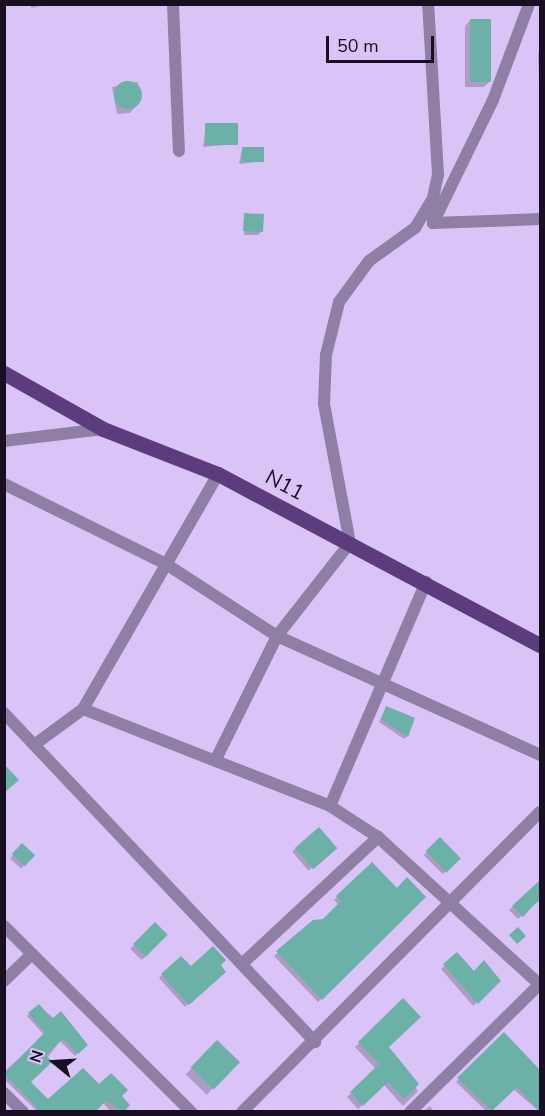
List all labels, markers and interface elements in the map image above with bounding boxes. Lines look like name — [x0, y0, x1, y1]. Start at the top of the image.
scale bar — [329, 24, 437, 62]
text: 50 m — [337, 34, 379, 58]
street label: N11 — [261, 464, 309, 506]
north arrow — [24, 1032, 84, 1092]
text: N — [25, 1047, 49, 1066]

